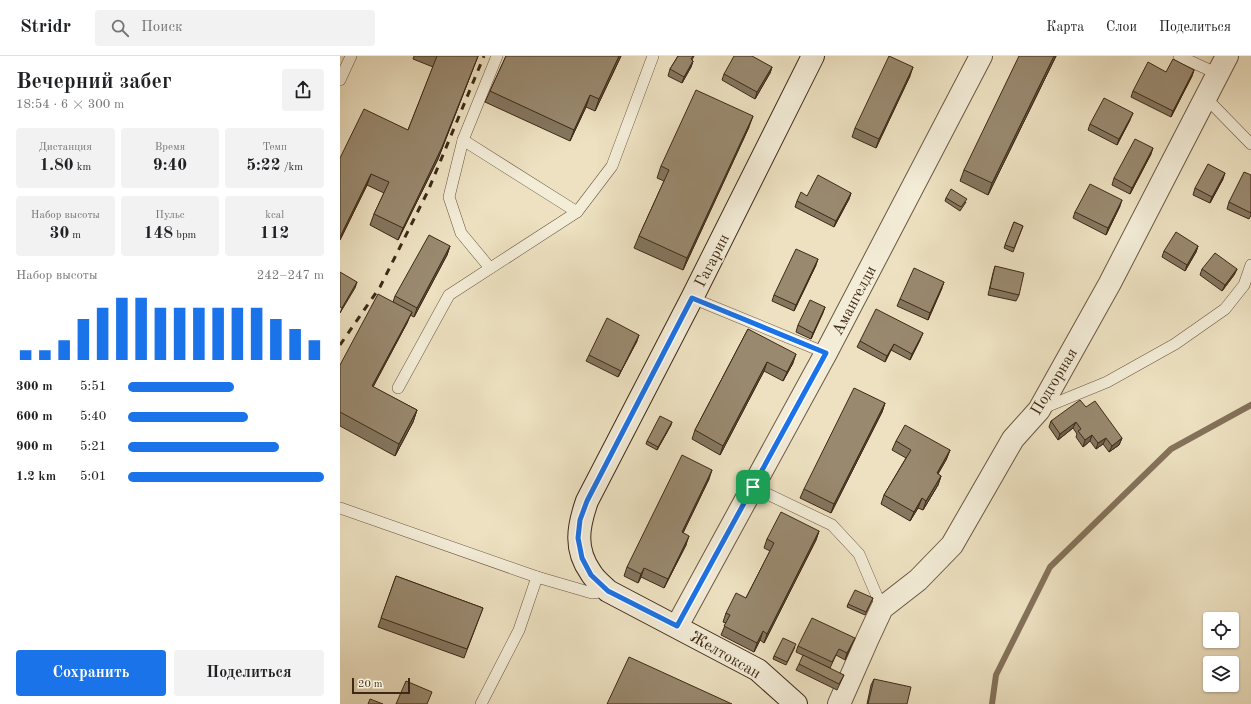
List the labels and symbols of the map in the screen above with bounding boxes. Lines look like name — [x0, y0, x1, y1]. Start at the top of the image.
street label: Гагарин — [693, 231, 733, 290]
street label: Амангелди — [830, 264, 880, 338]
street label: Подгорная — [1028, 346, 1081, 418]
pin — [736, 470, 770, 504]
street label: Желтоксан — [687, 629, 763, 682]
scale bar — [352, 676, 410, 695]

